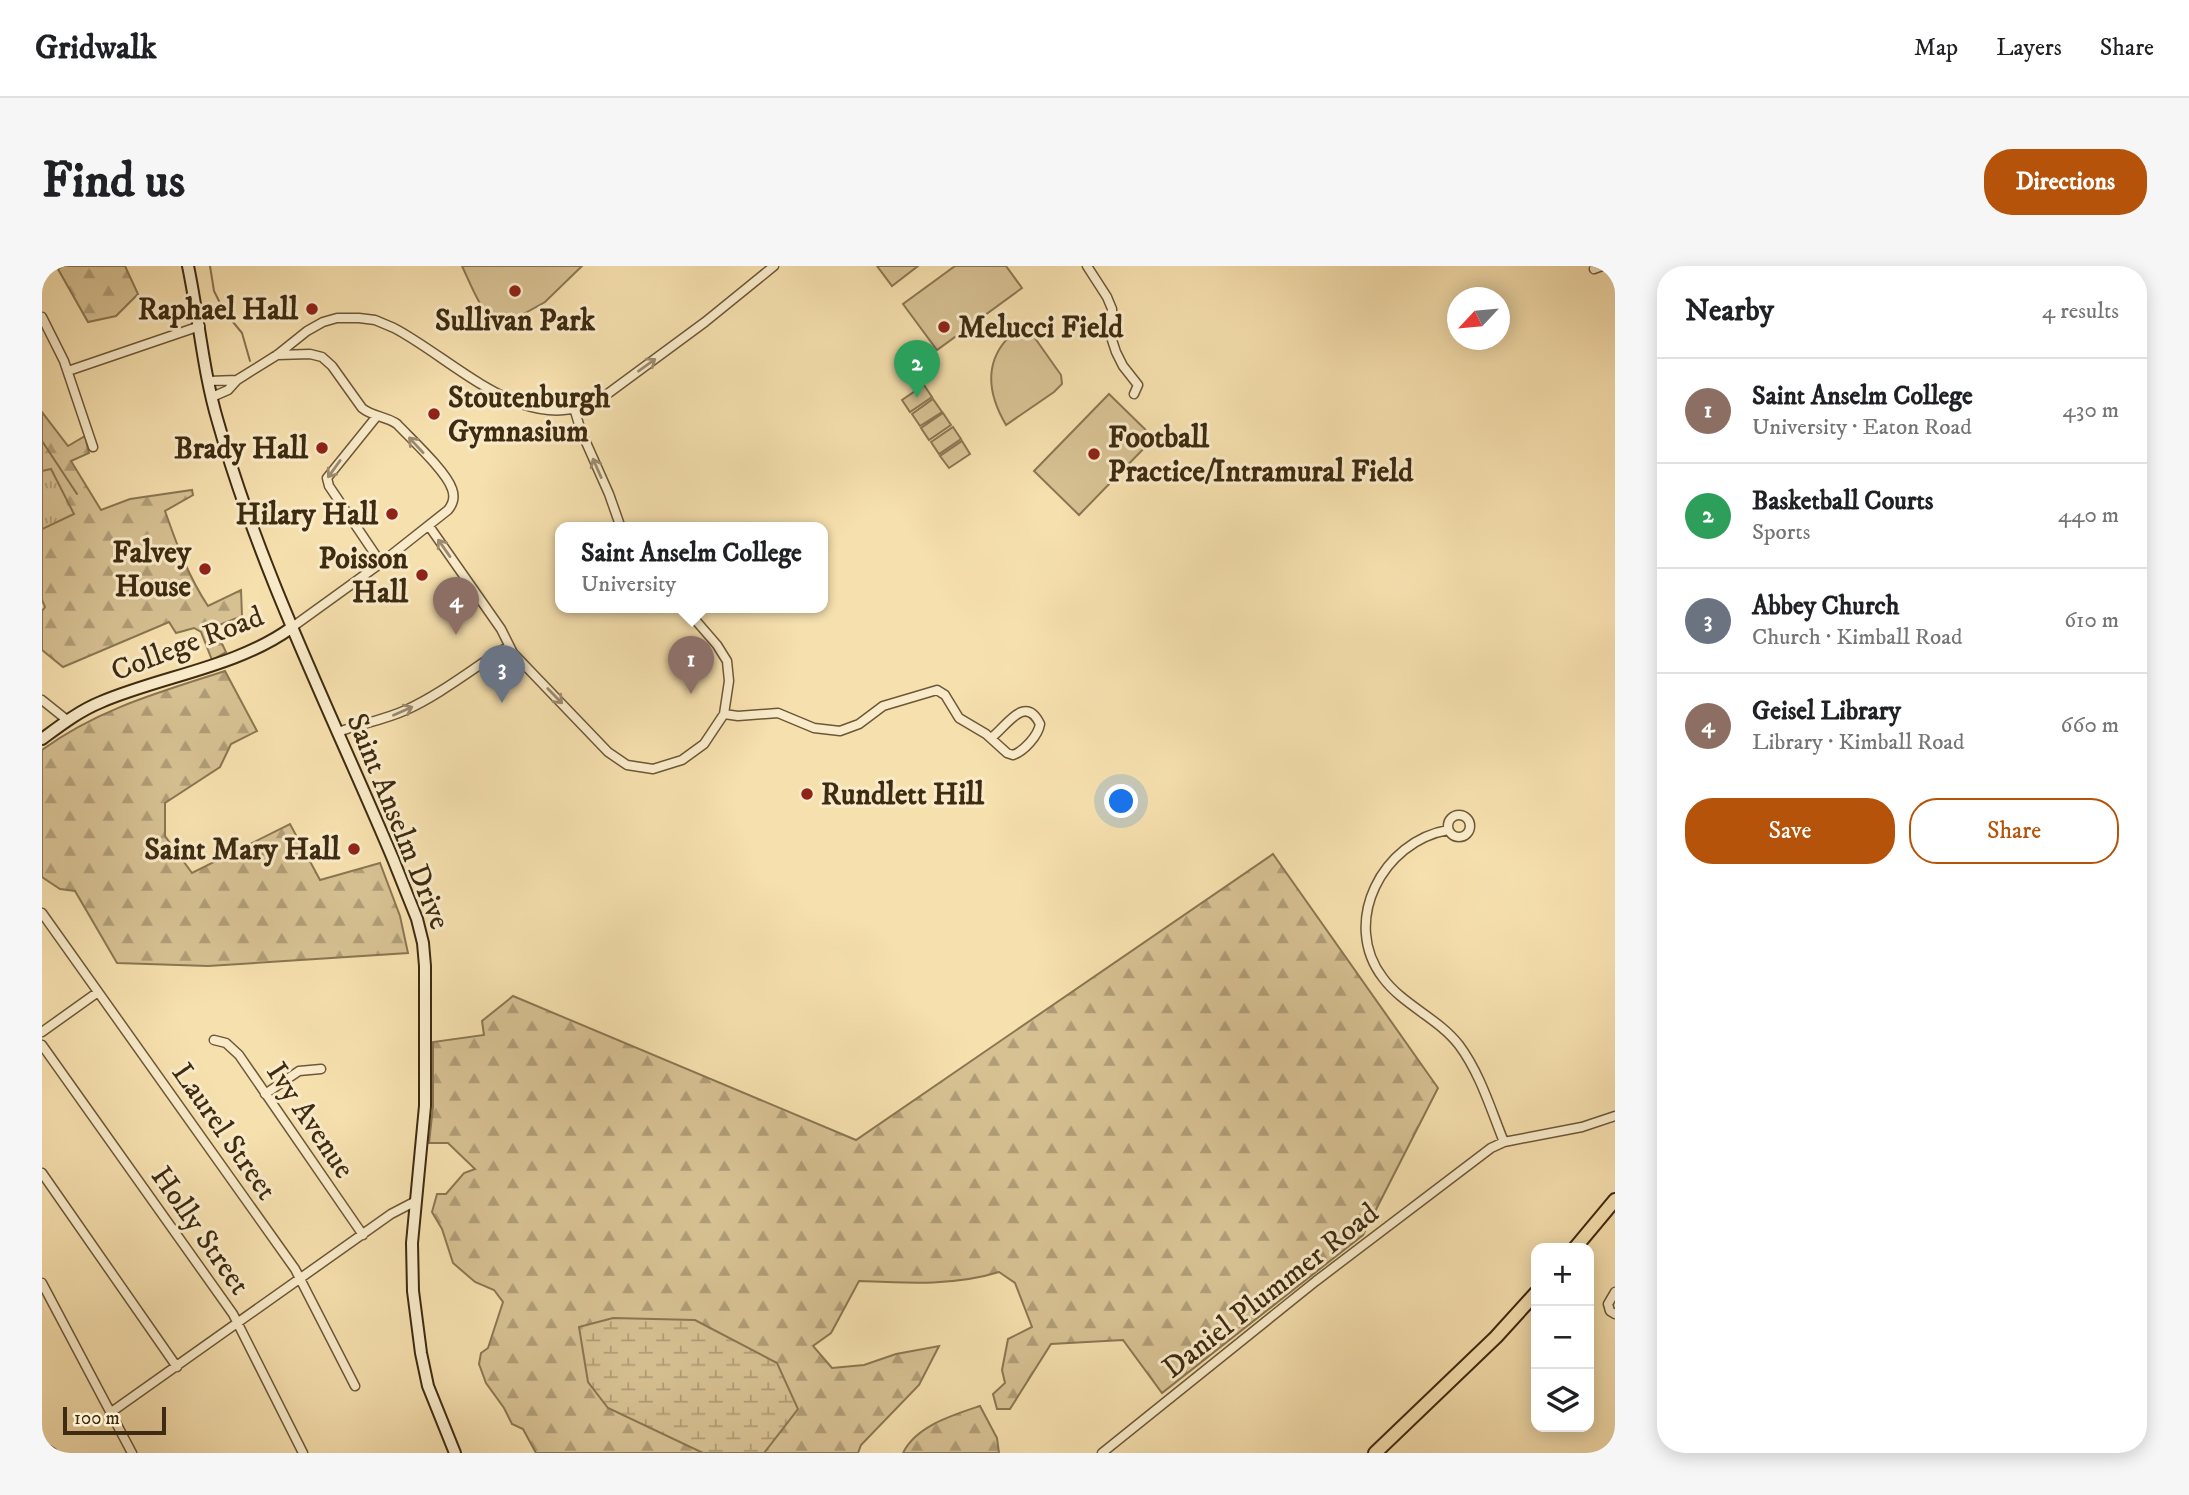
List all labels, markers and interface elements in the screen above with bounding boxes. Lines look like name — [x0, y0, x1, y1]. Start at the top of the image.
text: Gridwalk — [35, 28, 157, 69]
text: Map — [1914, 33, 1958, 63]
text: Layers — [1996, 33, 2062, 63]
text: Share — [2100, 33, 2154, 63]
button: Directions — [1984, 149, 2147, 215]
text: Find us — [42, 151, 185, 213]
marker: Sullivan Park — [507, 283, 523, 299]
north arrow — [1447, 287, 1510, 350]
place label: Raphael Hall — [138, 292, 299, 329]
text: Nearby — [1685, 293, 1774, 330]
text: 4 results — [2042, 297, 2119, 326]
marker: Raphael Hall — [304, 301, 320, 317]
place label: Sullivan Park — [435, 303, 596, 340]
place label: Melucci Field — [958, 310, 1124, 347]
marker: Melucci Field — [936, 319, 952, 335]
pin: 2 — [894, 340, 940, 398]
one-way arrow — [637, 358, 656, 372]
place label: Stoutenburgh Gymnasium — [448, 380, 610, 451]
text: Saint Anselm College — [1752, 380, 1973, 413]
text: 1 — [1704, 396, 1712, 425]
text: 430 m — [2063, 396, 2119, 425]
marker: Stoutenburgh Gymnasium — [426, 406, 442, 422]
text: University · Eaton Road — [1752, 413, 1972, 442]
place label: Football Practice/Intramural Field — [1108, 420, 1414, 491]
place label: Brady Hall — [174, 431, 309, 468]
one-way arrow — [408, 436, 424, 454]
marker: Brady Hall — [314, 440, 330, 456]
marker: Football Practice/Intramural Field — [1086, 446, 1102, 462]
one-way arrow — [590, 458, 603, 479]
one-way arrow — [327, 459, 341, 478]
text: Basketball Courts — [1752, 485, 1934, 518]
place label: Hilary Hall — [236, 497, 379, 534]
text: 2 — [1702, 501, 1714, 530]
text: 440 m — [2058, 501, 2119, 530]
marker: Hilary Hall — [384, 506, 400, 522]
text: Sports — [1752, 518, 1810, 547]
popup — [555, 522, 828, 613]
place label: Falvey House — [112, 535, 192, 606]
text: Saint Anselm College — [581, 537, 802, 570]
one-way arrow — [437, 539, 451, 558]
place label: Poisson Hall — [319, 541, 409, 612]
marker: Falvey House — [197, 561, 213, 577]
marker: Poisson Hall — [414, 567, 430, 583]
text: University — [581, 570, 676, 599]
pin: 4 — [433, 577, 479, 635]
text: Abbey Church — [1752, 590, 1899, 623]
street label: College Road — [106, 598, 269, 690]
text: 3 — [1704, 606, 1712, 635]
text: 610 m — [2064, 606, 2119, 635]
text: Church · Kimball Road — [1752, 623, 1962, 652]
pin: 1 — [668, 636, 714, 694]
pin: 3 — [479, 645, 525, 703]
one-way arrow — [547, 687, 563, 705]
text: Geisel Library — [1752, 695, 1901, 728]
one-way arrow — [391, 704, 413, 717]
street label: Saint Anselm Drive — [337, 708, 458, 935]
text: 4 — [1701, 711, 1715, 740]
text: 660 m — [2060, 711, 2119, 740]
text: Library · Kimball Road — [1752, 728, 1965, 757]
place label: Rundlett Hill — [821, 777, 985, 814]
your location — [1104, 784, 1138, 818]
marker: Rundlett Hill — [799, 786, 815, 802]
button: Save — [1685, 798, 1895, 864]
button: Share — [1909, 798, 2119, 864]
place label: Saint Mary Hall — [144, 832, 341, 869]
marker: Saint Mary Hall — [346, 841, 362, 857]
street label: Laurel Street — [163, 1056, 284, 1208]
street label: Ivy Avenue — [257, 1056, 362, 1186]
street label: Holly Street — [142, 1159, 258, 1302]
street label: Daniel Plummer Road — [1155, 1195, 1386, 1387]
map controls — [1531, 1243, 1594, 1432]
button: + — [1531, 1243, 1594, 1306]
button: − — [1531, 1306, 1594, 1369]
button: layers — [1531, 1369, 1594, 1432]
scale bar — [63, 1404, 166, 1436]
text: 100 m — [74, 1407, 120, 1430]

